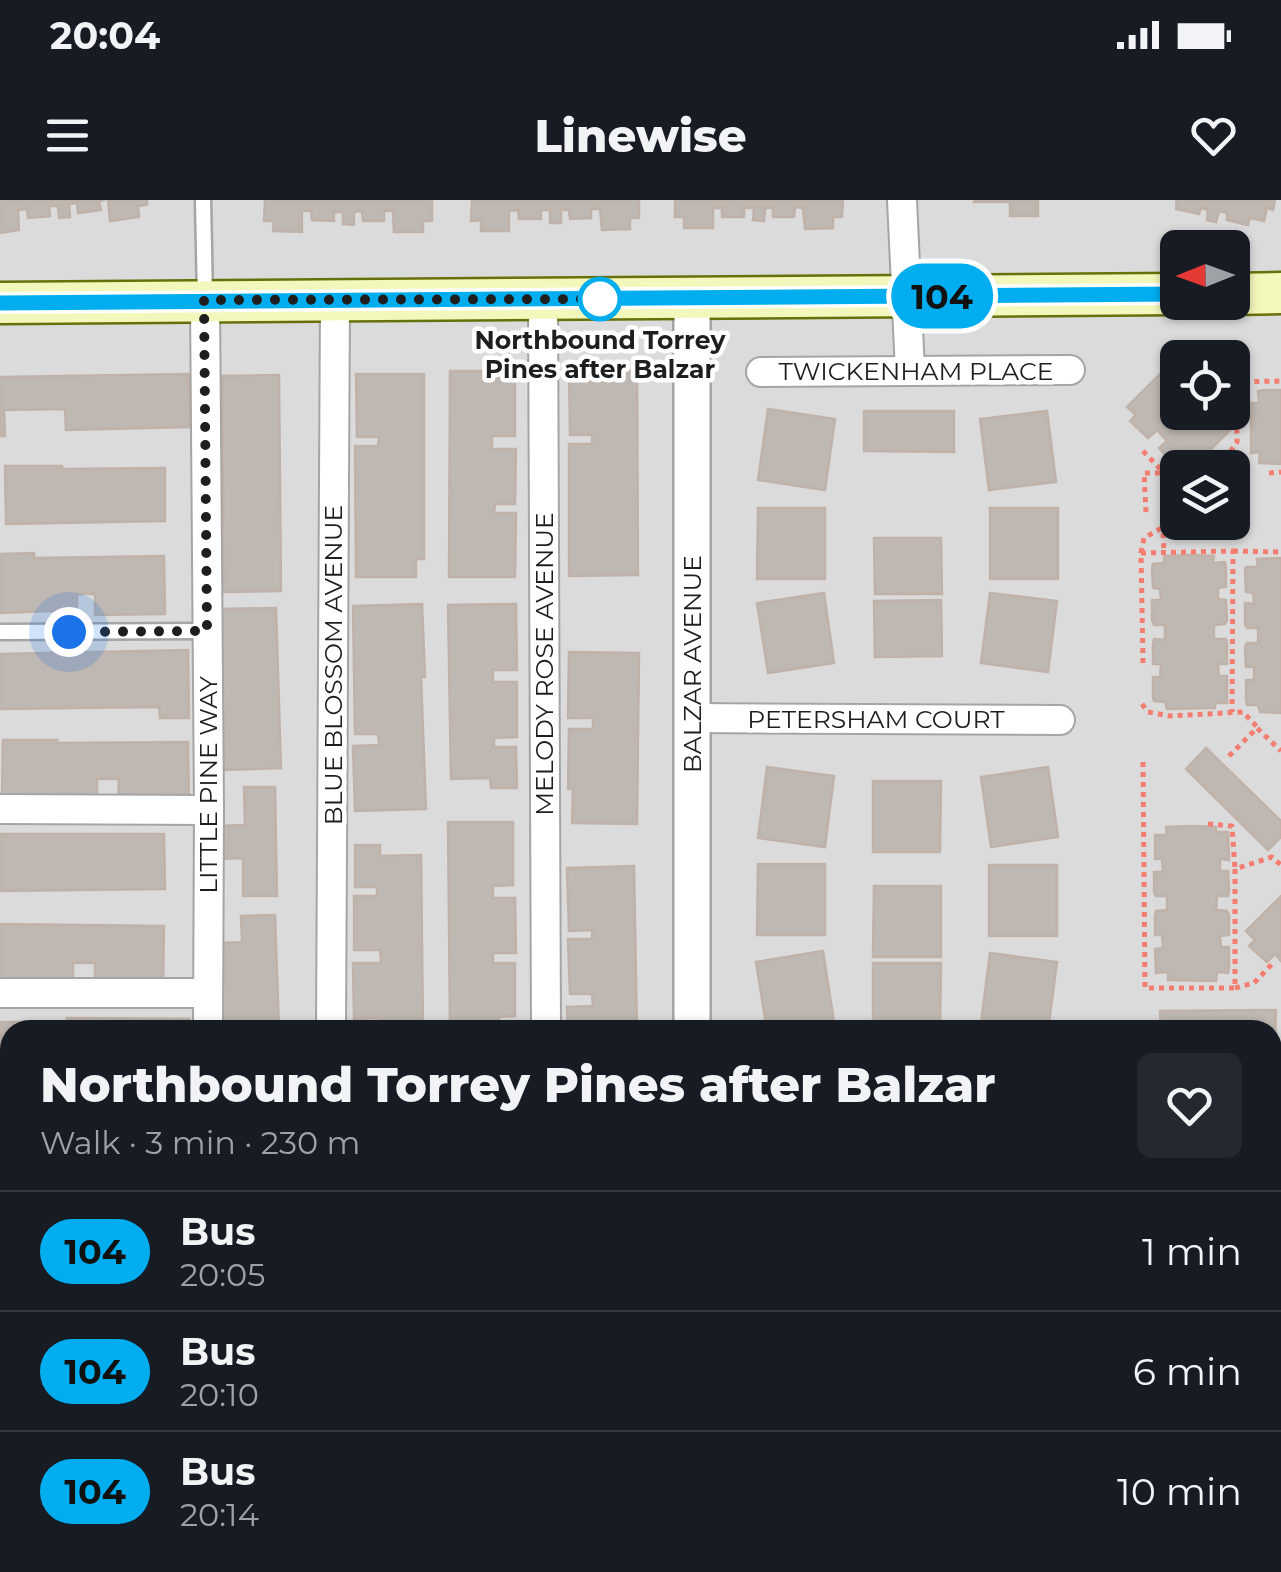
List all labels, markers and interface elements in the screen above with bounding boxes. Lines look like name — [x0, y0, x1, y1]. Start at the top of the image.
text: 20:04 — [50, 12, 160, 59]
icon: menu — [40, 108, 95, 163]
text: Linewise — [534, 108, 747, 163]
icon: heart — [1186, 108, 1241, 163]
north arrow — [1160, 230, 1250, 320]
map controls — [1160, 230, 1250, 540]
line badge: 104 — [884, 264, 1000, 328]
text: 104 — [911, 275, 973, 318]
marker: Northbound Torrey Pines after Balzar — [579, 278, 621, 320]
place label: Northbound Torrey Pines after Balzar — [475, 325, 726, 384]
button: locate — [1160, 340, 1250, 430]
street label: TWICKENHAM PLACE — [779, 356, 1053, 386]
button: layers — [1160, 450, 1250, 540]
street label: BLUE BLOSSOM AVENUE — [318, 505, 348, 825]
street label: MELODY ROSE AVENUE — [529, 512, 559, 816]
street label: BALZAR AVENUE — [677, 555, 707, 773]
your location — [44, 607, 94, 657]
street label: LITTLE PINE WAY — [193, 676, 223, 894]
street label: PETERSHAM COURT — [747, 704, 1005, 734]
button: heart — [1137, 1053, 1242, 1158]
text: Northbound Torrey Pines after Balzar — [40, 1056, 995, 1114]
text: Walk · 3 min · 230 m — [40, 1123, 360, 1162]
text: Bus — [180, 1208, 255, 1255]
text: 1 min — [1142, 1228, 1242, 1275]
text: 104 — [64, 1230, 126, 1273]
text: 20:05 — [180, 1255, 265, 1294]
text: Bus — [180, 1328, 255, 1375]
text: 6 min — [1133, 1348, 1242, 1395]
text: 104 — [64, 1350, 126, 1393]
text: 20:10 — [180, 1375, 259, 1414]
text: Bus — [180, 1448, 255, 1495]
text: 10 min — [1117, 1468, 1242, 1515]
text: 104 — [64, 1470, 126, 1513]
text: 20:14 — [180, 1495, 259, 1534]

